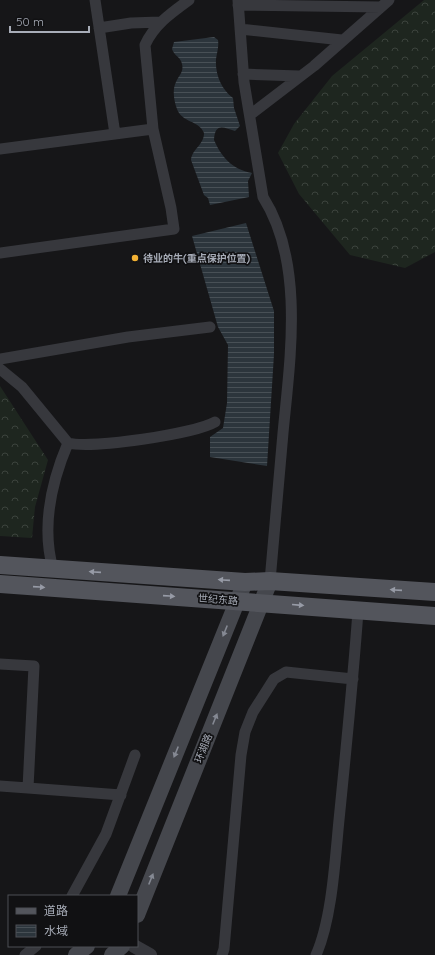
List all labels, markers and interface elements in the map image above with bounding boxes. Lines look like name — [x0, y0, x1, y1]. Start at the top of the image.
scale bar — [10, 8, 89, 34]
text: 50 m — [16, 14, 44, 29]
place label: 待业的牛(重点保护位置) — [143, 252, 251, 265]
marker: 待业的牛(重点保护位置) — [130, 253, 140, 263]
one-way arrow — [89, 568, 101, 575]
one-way arrow — [218, 577, 230, 584]
one-way arrow — [33, 583, 45, 590]
one-way arrow — [390, 586, 402, 593]
one-way arrow — [163, 592, 175, 599]
street label: 世纪东路 — [198, 592, 238, 607]
one-way arrow — [292, 602, 304, 609]
one-way arrow — [222, 625, 228, 636]
one-way arrow — [212, 714, 218, 725]
street label: 环湖路 — [192, 732, 215, 765]
one-way arrow — [173, 746, 179, 758]
one-way arrow — [149, 873, 155, 885]
legend — [8, 895, 138, 947]
text: 道路 — [44, 903, 68, 918]
text: 水域 — [44, 923, 68, 938]

